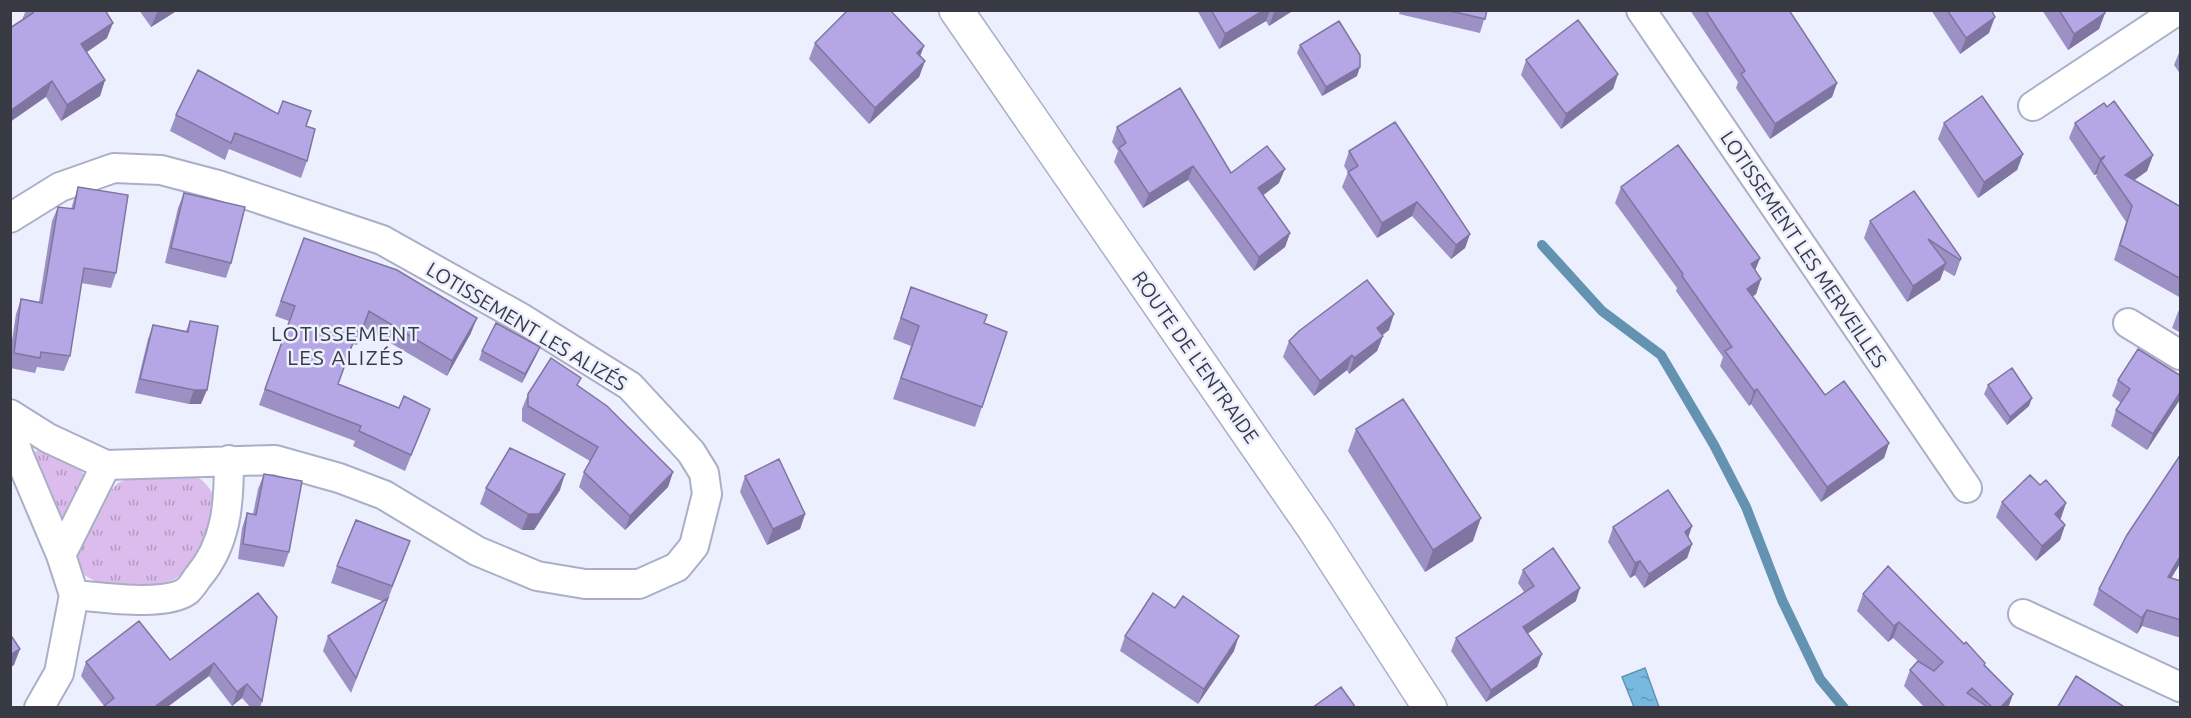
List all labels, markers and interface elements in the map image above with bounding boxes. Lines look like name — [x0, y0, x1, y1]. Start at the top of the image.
street label: LOTISSEMENT LES MERVEILLES — [1716, 126, 1892, 372]
street label: LOTISSEMENT LES ALIZÉS — [423, 257, 631, 395]
street label: ROUTE DE L'ENTRAIDE — [1128, 267, 1264, 447]
district label: LOTISSEMENT LES ALIZÉS — [271, 321, 421, 369]

